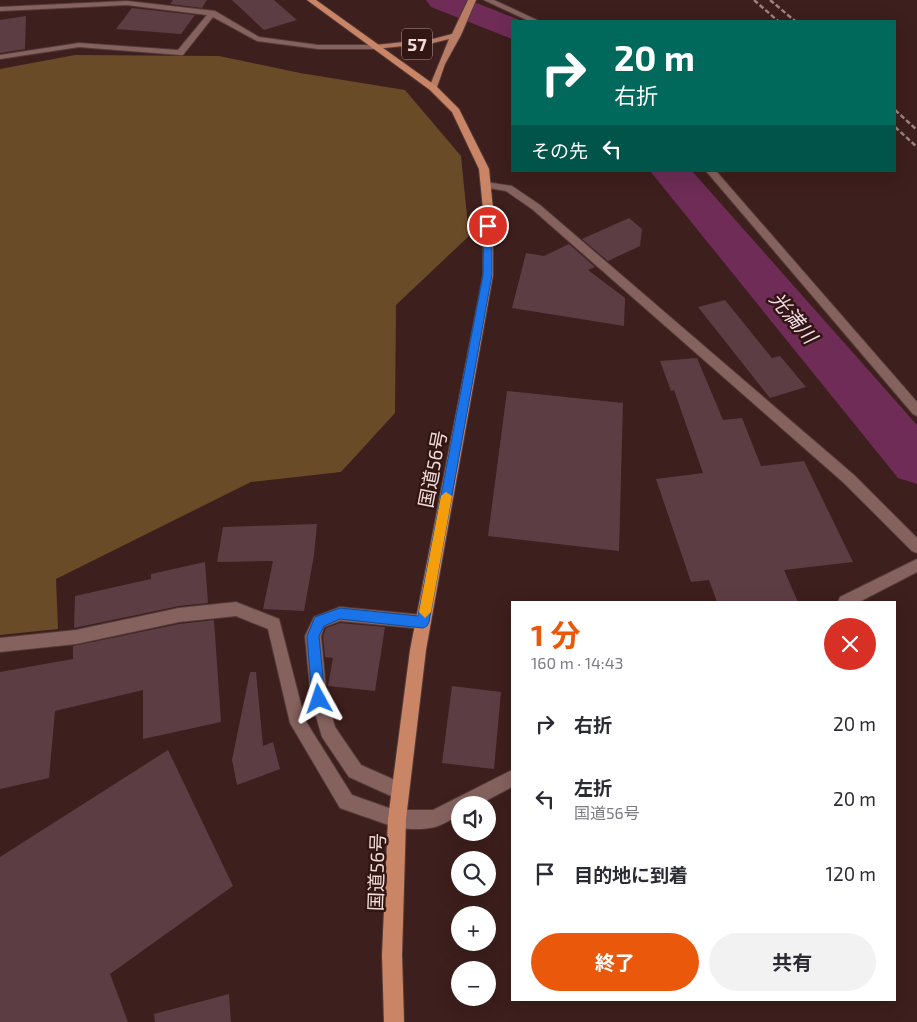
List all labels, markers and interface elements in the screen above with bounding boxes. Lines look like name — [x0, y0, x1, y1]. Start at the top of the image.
road number: 57 — [402, 29, 432, 60]
text: 20 m — [614, 36, 695, 78]
icon: right — [531, 40, 596, 105]
text: 右折 — [614, 82, 658, 108]
icon: left — [598, 135, 626, 163]
text: その先 — [531, 139, 588, 162]
pin — [467, 205, 509, 247]
icon: arrive — [474, 212, 502, 240]
water label: 光満川 — [766, 286, 824, 349]
street label: 国道56号 — [413, 428, 451, 510]
text: 1 分 — [531, 616, 580, 652]
button: close — [824, 618, 876, 670]
text: 160 m · 14:43 — [531, 653, 623, 672]
position arrow — [292, 672, 344, 724]
icon: right — [531, 710, 559, 738]
text: 20 m — [833, 712, 876, 735]
text: 右折 — [574, 713, 612, 736]
text: 左折 — [574, 776, 612, 799]
icon: left — [531, 785, 559, 813]
text: 20 m — [833, 787, 876, 810]
map controls — [451, 796, 496, 1006]
button: sound — [451, 796, 496, 841]
text: 国道56号 — [574, 803, 640, 822]
street label: 国道56号 — [363, 833, 389, 911]
button: search — [451, 851, 496, 896]
icon: arrive — [531, 860, 559, 888]
text: 120 m — [825, 862, 876, 885]
text: 目的地に到着 — [574, 863, 688, 886]
button: + — [451, 906, 496, 951]
button: 終了 — [531, 933, 699, 991]
button: 共有 — [709, 933, 876, 991]
button: − — [451, 961, 496, 1006]

